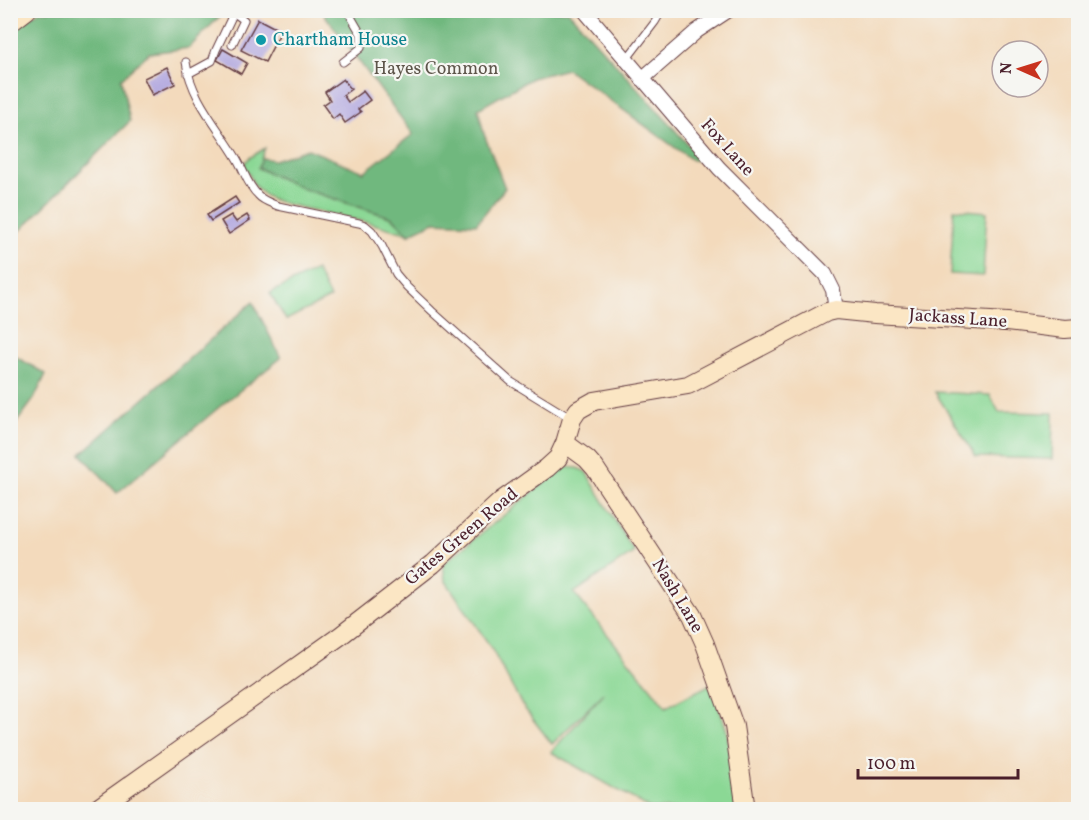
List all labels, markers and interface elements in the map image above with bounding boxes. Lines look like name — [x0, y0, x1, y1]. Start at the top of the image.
place label: Chartham House — [273, 28, 407, 53]
marker: Chartham House — [254, 33, 268, 47]
north arrow — [990, 39, 1050, 99]
park label: Hayes Common — [374, 57, 499, 82]
text: N — [996, 62, 1018, 75]
street label: Fox Lane — [694, 114, 760, 182]
street label: Jackass Lane — [908, 303, 1008, 335]
street label: Gates Green Road — [400, 482, 524, 592]
street label: Nash Lane — [645, 554, 709, 638]
scale bar — [858, 742, 1018, 780]
text: 100 m — [867, 752, 916, 777]

